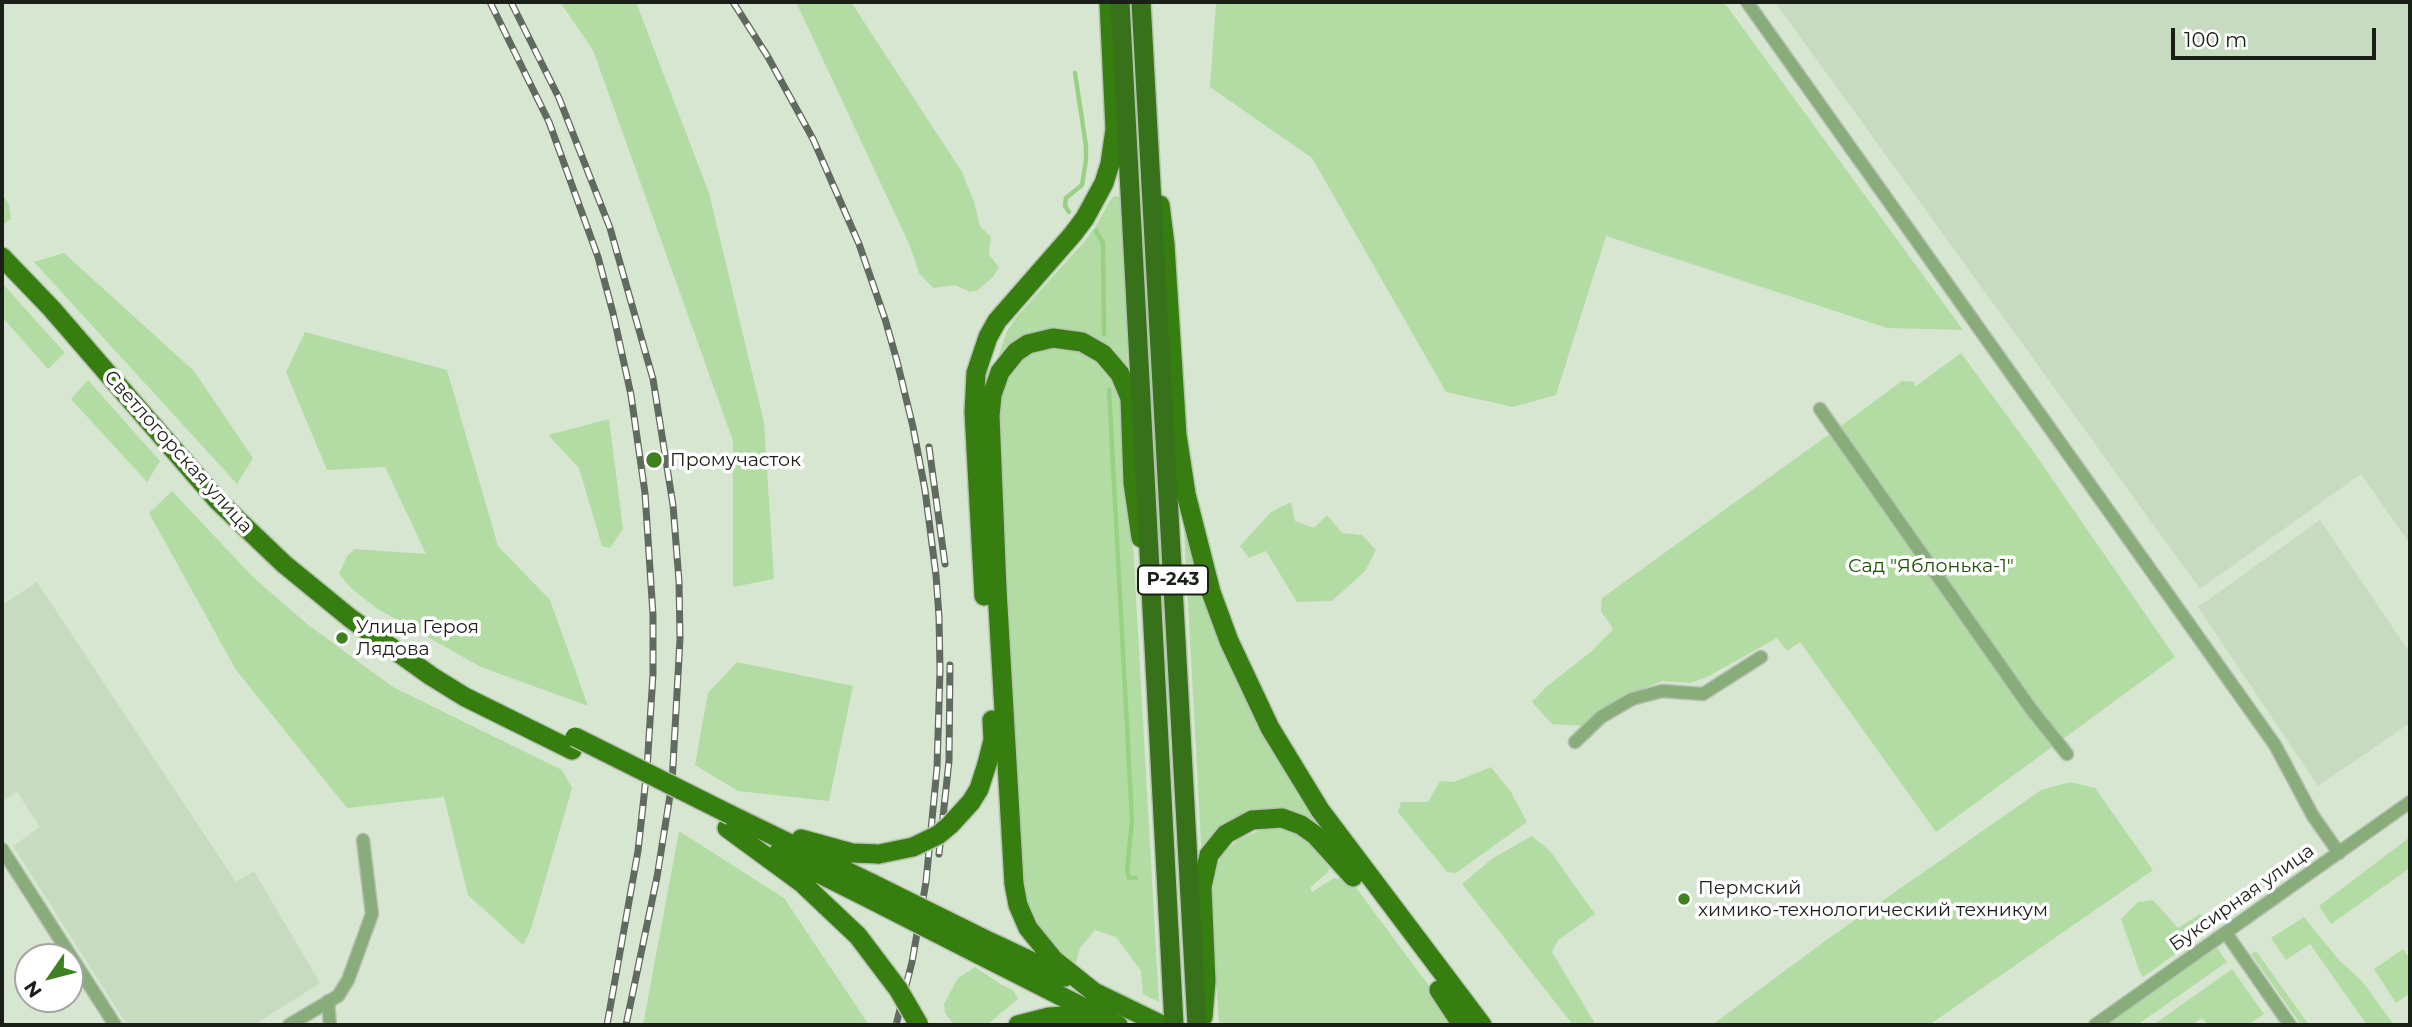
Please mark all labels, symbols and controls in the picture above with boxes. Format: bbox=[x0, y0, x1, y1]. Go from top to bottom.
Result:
scale bar bbox=[2174, 14, 2379, 58]
text: 100 m bbox=[2184, 27, 2247, 52]
street label: Светлогорская улица bbox=[99, 366, 257, 538]
place label: Промучасток bbox=[670, 449, 801, 471]
marker: Промучасток bbox=[644, 450, 664, 470]
park label: Сад "Яблонька-1" bbox=[1848, 555, 2014, 577]
road number: Р-243 bbox=[1138, 566, 1208, 594]
place label: Улица Героя Лядова bbox=[356, 616, 479, 660]
marker: Улица Героя Лядова bbox=[334, 630, 350, 646]
street label: Буксирная улица bbox=[2165, 840, 2319, 956]
place label: Пермский химико-технологический техникум bbox=[1698, 877, 2048, 921]
marker: Пермский химико-технологический техникум bbox=[1676, 891, 1692, 907]
north arrow bbox=[14, 943, 84, 1013]
text: N bbox=[19, 976, 47, 1002]

